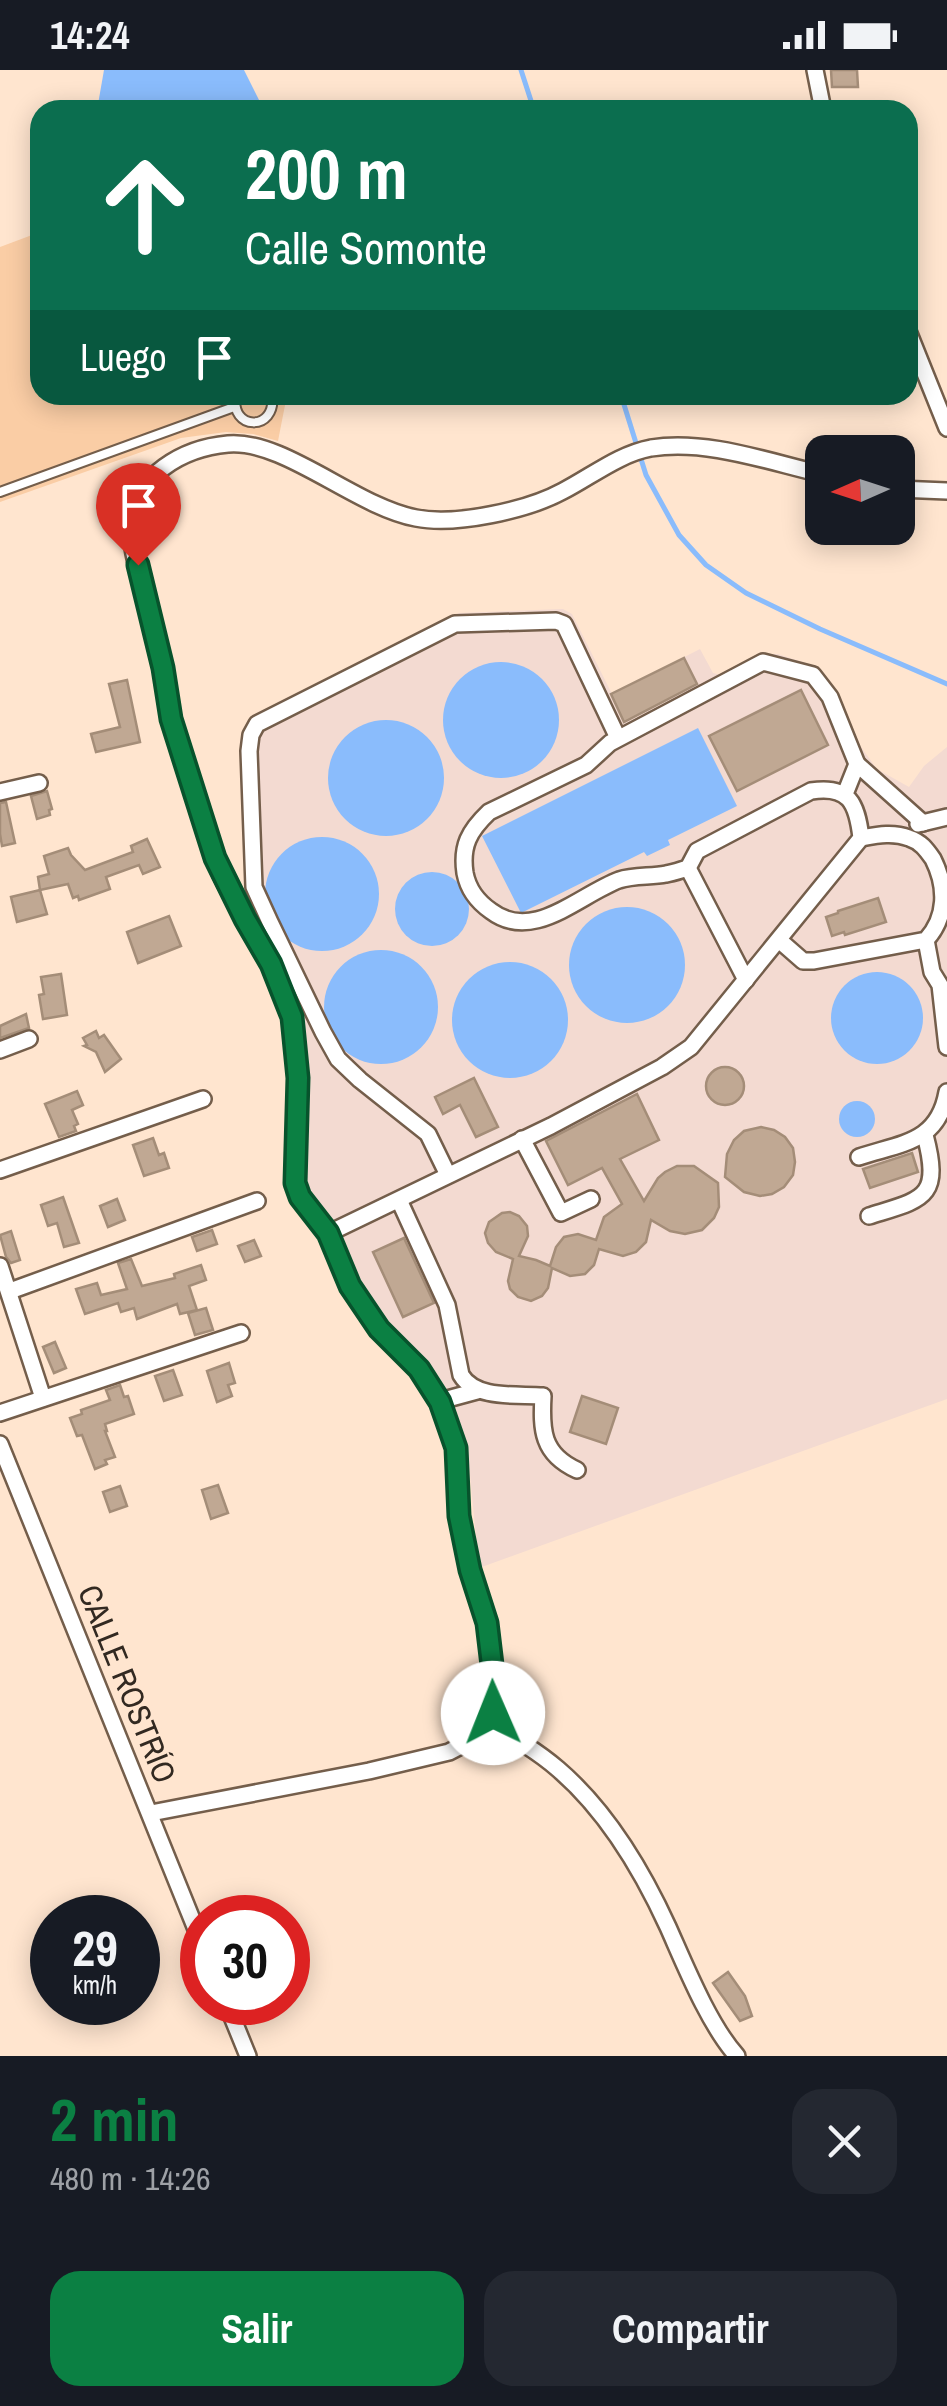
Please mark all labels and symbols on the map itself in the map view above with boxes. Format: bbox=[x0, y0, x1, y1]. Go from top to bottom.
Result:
north arrow bbox=[805, 435, 915, 545]
pin bbox=[96, 463, 181, 566]
street label: CALLE ROSTRÍO bbox=[68, 1578, 187, 1789]
position arrow bbox=[441, 1661, 545, 1765]
speed limit sign: 30 bbox=[180, 1895, 310, 2025]

